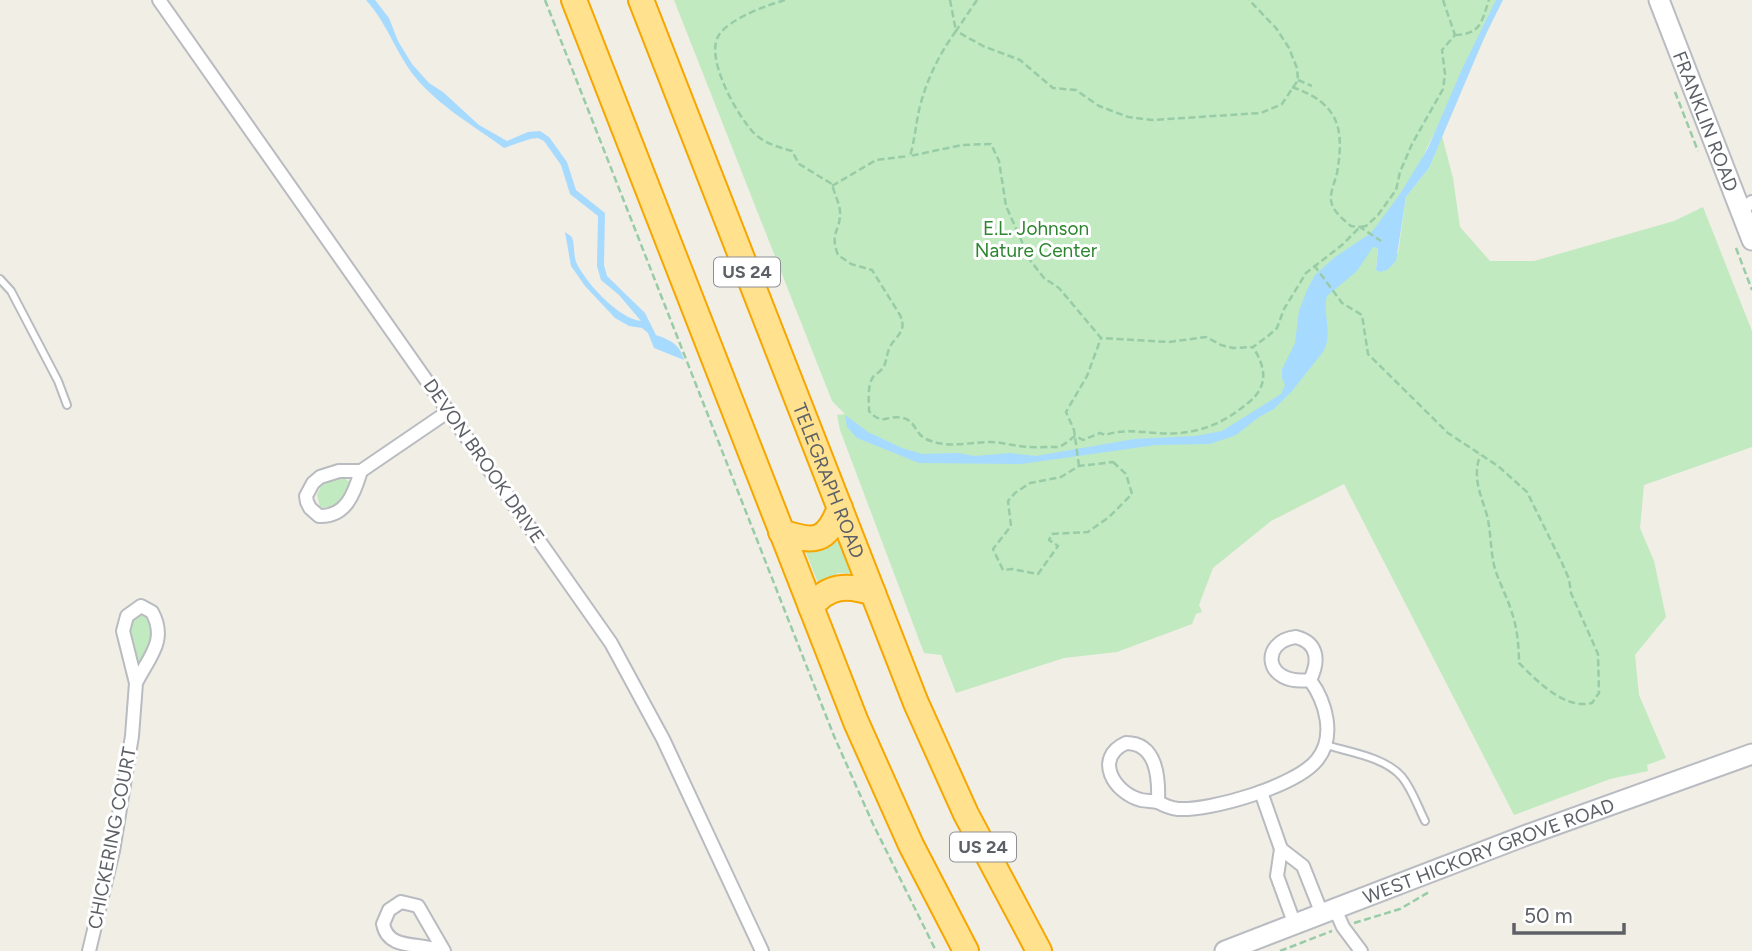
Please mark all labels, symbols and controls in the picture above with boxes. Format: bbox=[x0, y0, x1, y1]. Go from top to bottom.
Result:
street label: FRANKLIN ROAD bbox=[1668, 48, 1744, 195]
park label: E.L. Johnson Nature Center bbox=[975, 217, 1098, 262]
road number: US 24 bbox=[714, 258, 780, 286]
street label: DEVON BROOK DRIVE bbox=[419, 374, 549, 548]
street label: TELEGRAPH ROAD bbox=[788, 400, 870, 561]
street label: CHICKERING COURT bbox=[83, 745, 141, 931]
street label: WEST HICKORY GROVE ROAD bbox=[1360, 793, 1617, 908]
road number: US 24 bbox=[950, 832, 1016, 862]
scale bar bbox=[1514, 892, 1624, 936]
text: 50 m bbox=[1524, 903, 1573, 928]

